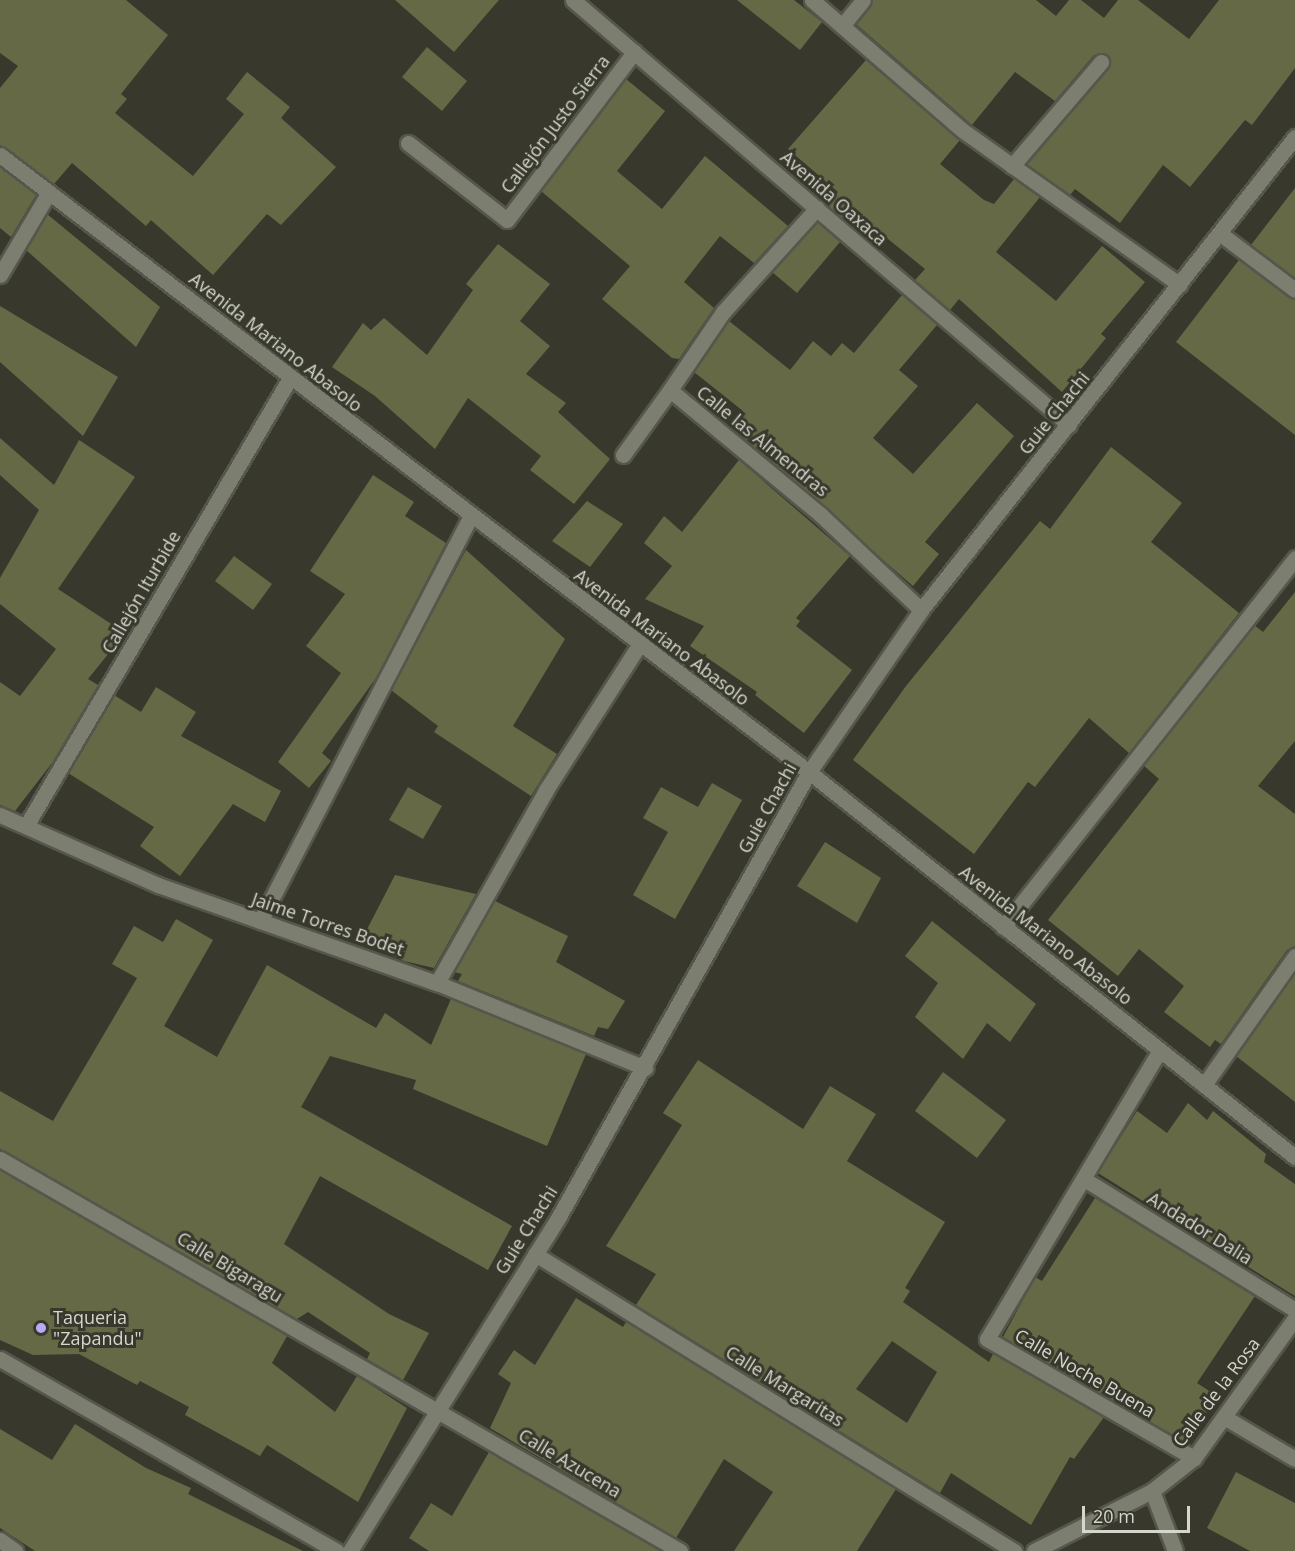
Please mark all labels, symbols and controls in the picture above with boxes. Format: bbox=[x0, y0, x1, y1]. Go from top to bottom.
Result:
street label: Callejón Justo Sierra bbox=[496, 51, 614, 197]
street label: Avenida Oaxaca bbox=[776, 146, 892, 250]
street label: Avenida Mariano Abasolo bbox=[185, 268, 367, 416]
street label: Guie Chachi bbox=[1014, 367, 1094, 459]
street label: Calle las Almendras bbox=[693, 381, 833, 501]
street label: Callejón Iturbide bbox=[97, 527, 185, 657]
street label: Avenida Mariano Abasolo bbox=[570, 564, 754, 710]
street label: Guie Chachi bbox=[733, 759, 801, 857]
street label: Avenida Mariano Abasolo bbox=[955, 861, 1137, 1009]
street label: Jaime Torres Bodet bbox=[249, 888, 407, 960]
street label: Guie Chachi bbox=[490, 1182, 562, 1278]
street label: Andador Dalia bbox=[1144, 1187, 1256, 1269]
street label: Calle Bigaragu bbox=[173, 1227, 287, 1307]
place label: Taqueria "Zapandu" bbox=[53, 1307, 142, 1350]
marker: Taqueria "Zapandu" bbox=[34, 1321, 48, 1335]
street label: Calle Noche Buena bbox=[1011, 1324, 1159, 1422]
street label: Calle de la Rosa bbox=[1168, 1333, 1264, 1451]
street label: Calle Margaritas bbox=[722, 1341, 848, 1431]
street label: Calle Azucena bbox=[515, 1424, 625, 1502]
scale bar bbox=[1085, 1494, 1193, 1532]
text: 20 m bbox=[1093, 1504, 1135, 1528]

